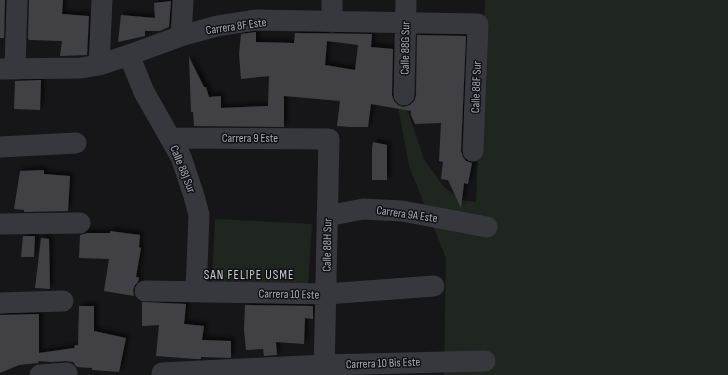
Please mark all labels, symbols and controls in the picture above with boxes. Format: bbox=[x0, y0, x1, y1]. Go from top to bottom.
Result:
street label: Carrera 8F Este bbox=[205, 15, 268, 38]
street label: Calle 88G Sur bbox=[398, 21, 413, 75]
street label: Calle 88F Sur bbox=[468, 60, 485, 113]
street label: Carrera 9 Este bbox=[222, 131, 278, 146]
street label: Calle 88J Sur bbox=[166, 143, 199, 196]
street label: Carrera 9A Este bbox=[375, 203, 439, 226]
street label: Calle 88H Sur bbox=[320, 218, 335, 272]
district label: SAN FELIPE USME bbox=[204, 267, 294, 283]
street label: Carrera 10 Este bbox=[259, 286, 320, 303]
street label: Carrera 10 Bis Este bbox=[346, 355, 421, 372]

